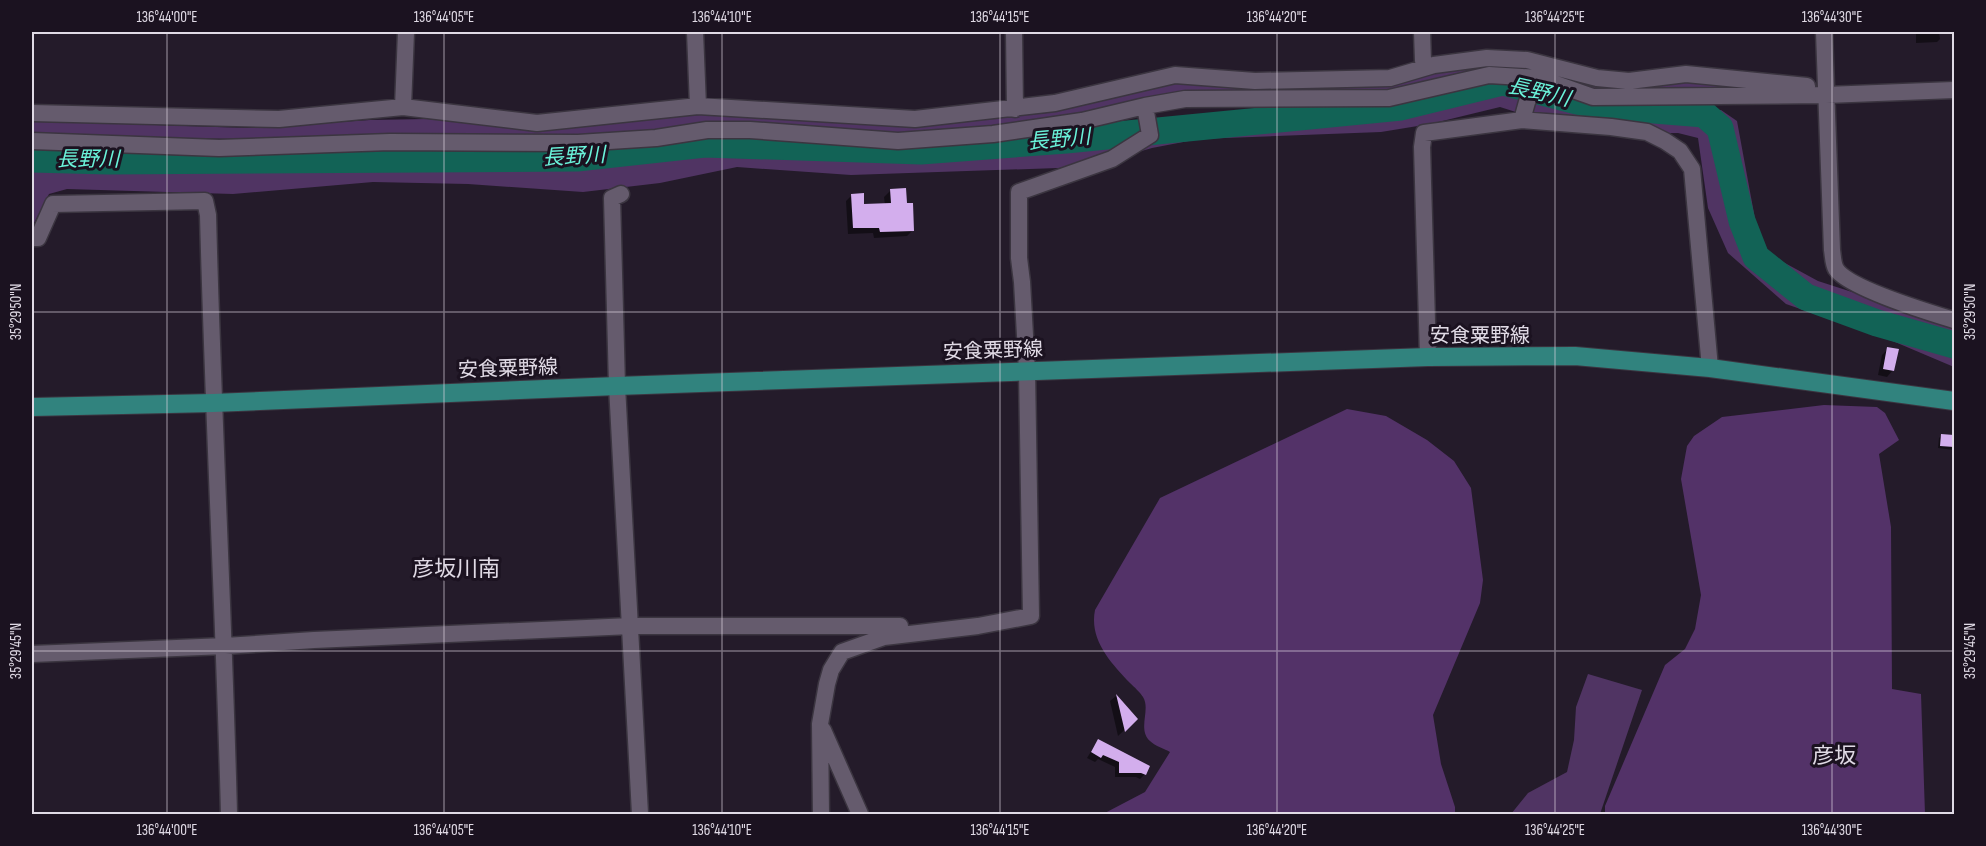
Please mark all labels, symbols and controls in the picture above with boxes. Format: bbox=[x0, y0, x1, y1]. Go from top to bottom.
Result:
text: 136°44'00"E bbox=[136, 8, 198, 27]
text: 136°44'05"E bbox=[414, 8, 474, 27]
text: 136°44'10"E bbox=[692, 8, 752, 27]
text: 136°44'15"E bbox=[971, 8, 1030, 27]
text: 136°44'20"E bbox=[1247, 8, 1307, 27]
text: 136°44'25"E bbox=[1525, 8, 1585, 27]
text: 136°44'30"E bbox=[1802, 8, 1862, 27]
water label: 長野川 bbox=[1505, 73, 1574, 112]
water label: 長野川 bbox=[1027, 124, 1094, 155]
water label: 長野川 bbox=[542, 142, 608, 171]
water label: 長野川 bbox=[57, 147, 121, 172]
text: 35°29'50"N bbox=[7, 284, 26, 340]
text: 35°29'50"N bbox=[1961, 284, 1980, 340]
street label: 安食粟野線 bbox=[1430, 324, 1530, 348]
street label: 安食粟野線 bbox=[943, 337, 1043, 365]
street label: 安食粟野線 bbox=[458, 355, 558, 383]
district label: 彦坂川南 bbox=[412, 556, 500, 583]
text: 35°29'45"N bbox=[7, 623, 26, 679]
text: 35°29'45"N bbox=[1961, 623, 1980, 679]
district label: 彦坂 bbox=[1812, 743, 1856, 770]
text: 136°44'00"E bbox=[136, 821, 198, 840]
text: 136°44'05"E bbox=[414, 821, 474, 840]
text: 136°44'10"E bbox=[692, 821, 752, 840]
text: 136°44'15"E bbox=[971, 821, 1030, 840]
text: 136°44'20"E bbox=[1247, 821, 1307, 840]
text: 136°44'25"E bbox=[1525, 821, 1585, 840]
text: 136°44'30"E bbox=[1802, 821, 1862, 840]

